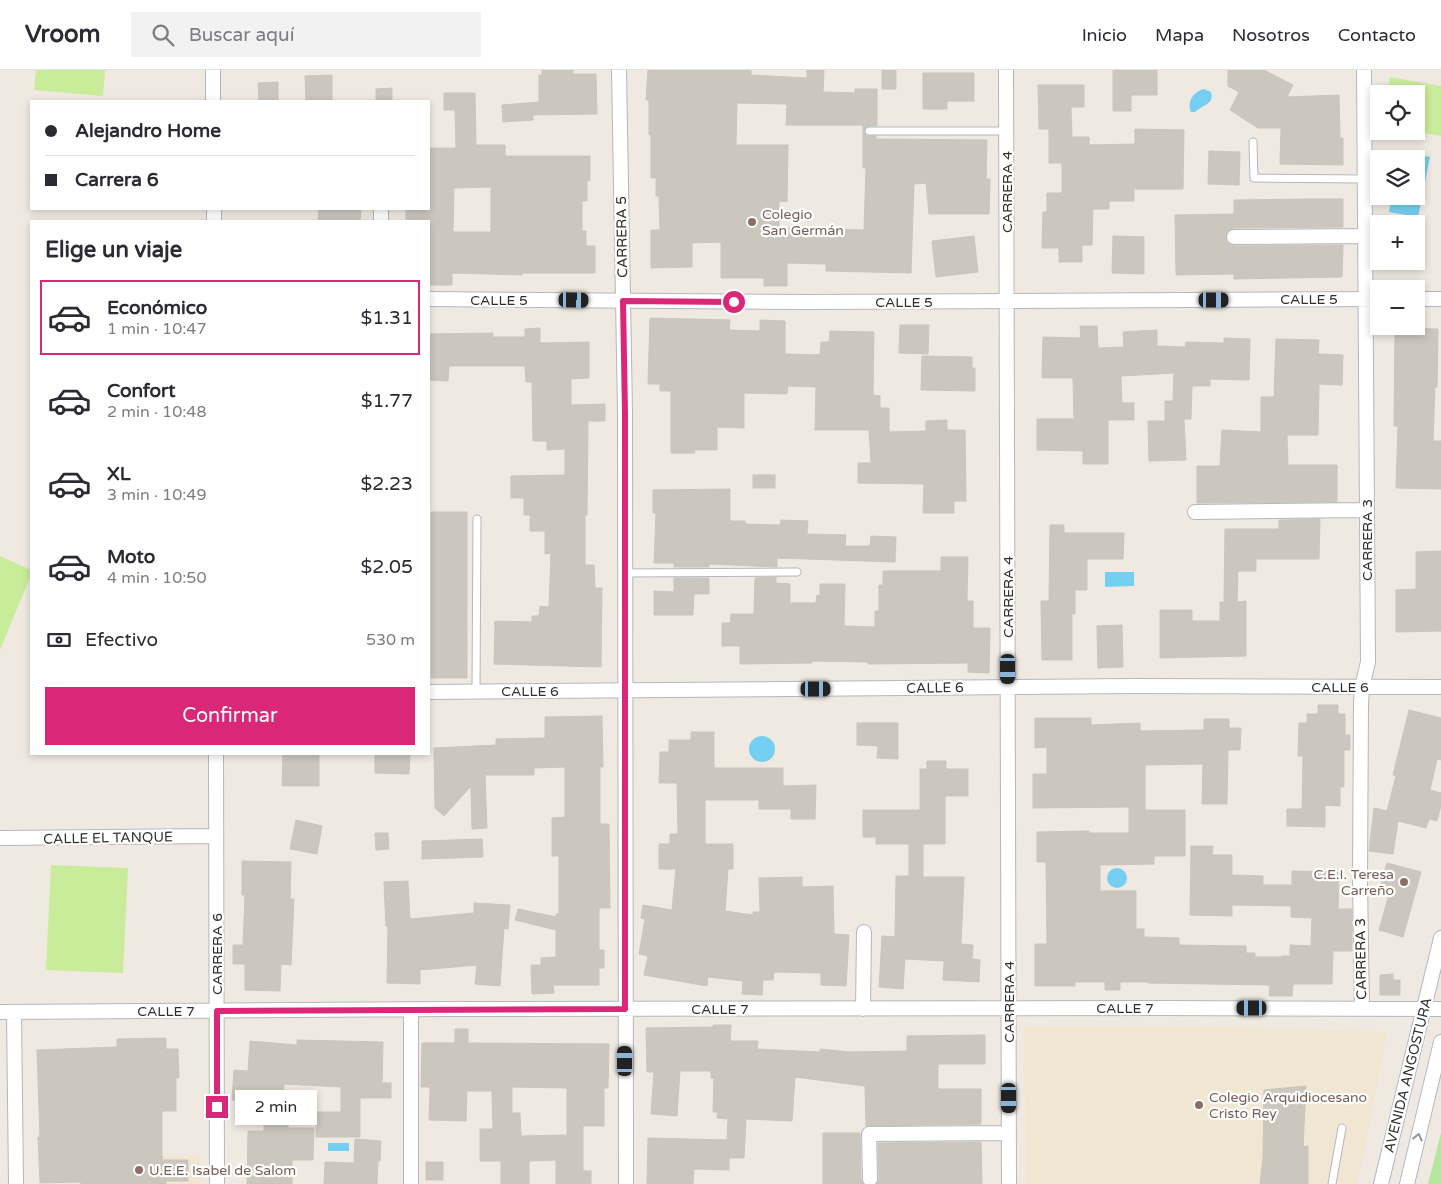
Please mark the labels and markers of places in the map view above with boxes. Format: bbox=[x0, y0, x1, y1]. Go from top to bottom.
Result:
place label: Colegio San Germán bbox=[762, 206, 844, 239]
marker: Colegio San Germán bbox=[746, 216, 758, 228]
place label: C.E.I. Teresa Carreño bbox=[1314, 866, 1394, 899]
marker: C.E.I. Teresa Carreño bbox=[1398, 876, 1410, 888]
place label: Colegio Arquidiocesano Cristo Rey bbox=[1209, 1089, 1367, 1122]
marker: Colegio Arquidiocesano Cristo Rey bbox=[1193, 1099, 1205, 1111]
place label: U.E.E. Isabel de Salom bbox=[149, 1162, 296, 1179]
marker: U.E.E. Isabel de Salom bbox=[133, 1164, 145, 1176]

